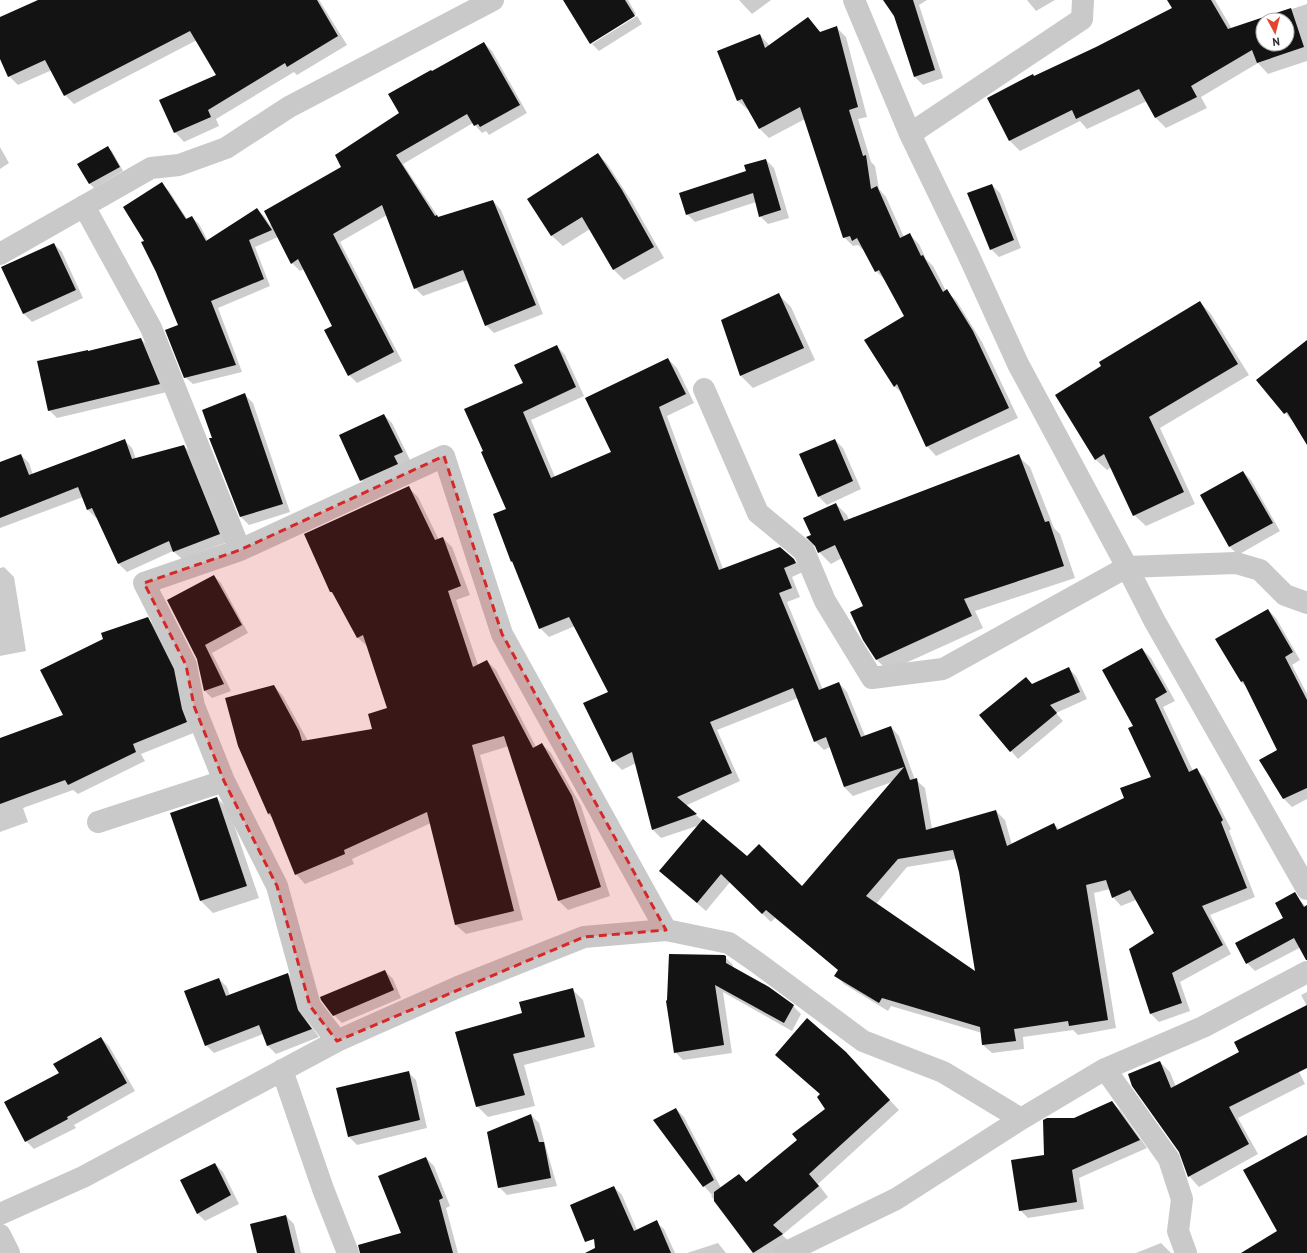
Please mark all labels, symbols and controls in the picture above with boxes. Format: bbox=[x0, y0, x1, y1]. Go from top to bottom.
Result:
north arrow bbox=[1255, 12, 1295, 52]
text: N bbox=[1272, 35, 1281, 49]

